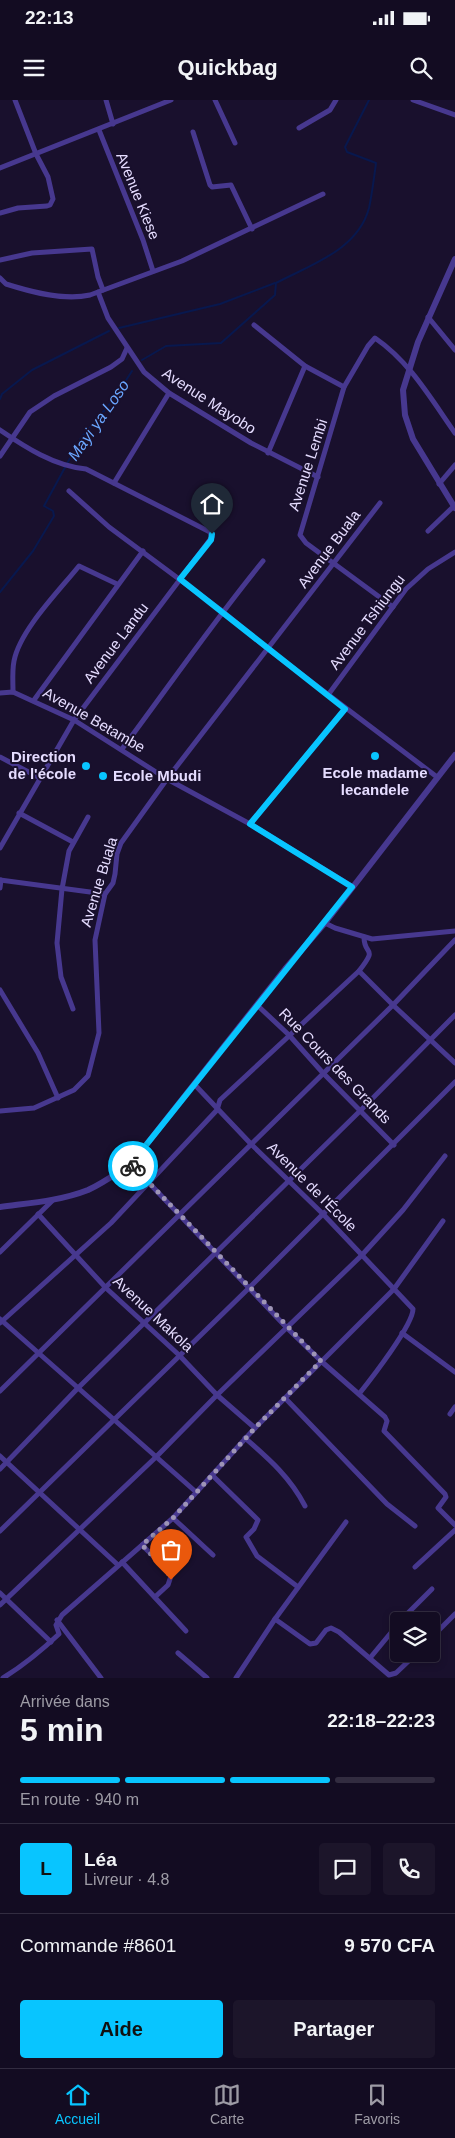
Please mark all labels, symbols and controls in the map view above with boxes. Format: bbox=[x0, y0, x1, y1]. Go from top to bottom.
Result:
text: 22:13 bbox=[25, 7, 74, 28]
icon: menu bbox=[20, 54, 48, 82]
icon: search bbox=[407, 54, 435, 82]
text: Quickbag bbox=[177, 55, 278, 80]
street label: Avenue Kiese bbox=[113, 150, 164, 242]
street label: Avenue Mayobo bbox=[159, 364, 259, 437]
water label: Mayi ya Loso bbox=[64, 377, 132, 464]
street label: Avenue Lembi bbox=[285, 417, 330, 513]
pin bbox=[191, 483, 233, 534]
icon: home bbox=[198, 490, 226, 518]
street label: Avenue Buala bbox=[294, 506, 364, 591]
street label: Avenue Tshiungu bbox=[325, 571, 408, 673]
street label: Avenue Landu bbox=[80, 599, 151, 686]
street label: Avenue Betambe bbox=[40, 684, 148, 756]
place label: Direction de l'école bbox=[8, 748, 76, 782]
marker: Ecole madame lecandele bbox=[369, 750, 381, 762]
marker: Direction de l'école bbox=[80, 760, 92, 772]
place label: Ecole madame lecandele bbox=[322, 764, 428, 798]
place label: Ecole Mbudi bbox=[113, 767, 201, 784]
marker: Ecole Mbudi bbox=[97, 770, 109, 782]
street label: Avenue Buala bbox=[77, 834, 120, 929]
street label: Rue Cours des Grands bbox=[276, 1005, 395, 1127]
street label: Avenue de l'École bbox=[264, 1138, 361, 1235]
courier bbox=[108, 1141, 158, 1191]
icon: bike bbox=[119, 1152, 147, 1180]
street label: Avenue Makola bbox=[110, 1272, 197, 1355]
pin bbox=[150, 1529, 192, 1580]
icon: bag bbox=[157, 1536, 185, 1564]
map controls bbox=[390, 1612, 440, 1662]
button: layers bbox=[390, 1612, 440, 1662]
text: Arrivée dans bbox=[20, 1693, 110, 1710]
text: 22:18–22:23 bbox=[327, 1710, 435, 1731]
text: 5 min bbox=[20, 1712, 104, 1748]
text: En route · 940 m bbox=[20, 1791, 139, 1808]
button: chat bbox=[319, 1843, 371, 1895]
button: phone bbox=[383, 1843, 435, 1895]
text: Léa bbox=[84, 1849, 117, 1870]
text: L bbox=[40, 1858, 52, 1879]
text: Livreur · 4.8 bbox=[84, 1871, 169, 1888]
text: Commande #8601 bbox=[20, 1935, 176, 1956]
text: 9 570 CFA bbox=[344, 1935, 435, 1956]
button: Aide bbox=[20, 2000, 223, 2058]
button: Partager bbox=[233, 2000, 435, 2058]
tab: Accueil bbox=[55, 2081, 100, 2127]
tab: Carte bbox=[210, 2081, 244, 2127]
tab: Favoris bbox=[354, 2081, 400, 2127]

